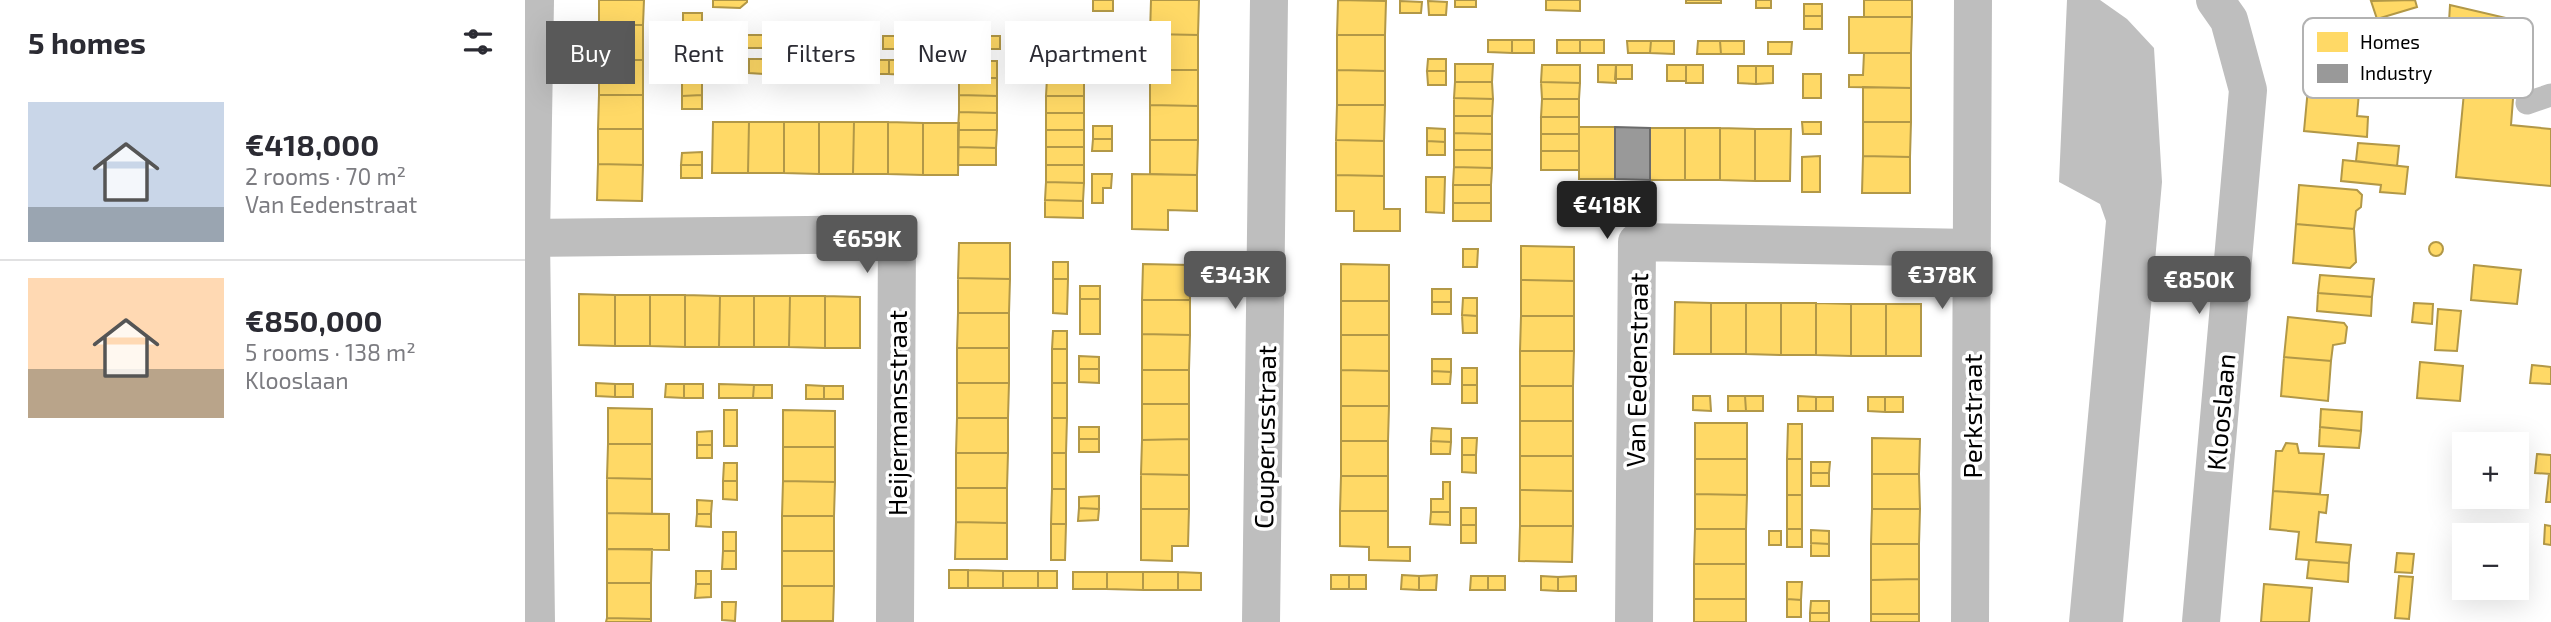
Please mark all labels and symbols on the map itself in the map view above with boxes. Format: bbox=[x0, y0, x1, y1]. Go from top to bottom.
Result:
legend bbox=[2303, 18, 2533, 98]
text: Homes bbox=[2360, 30, 2420, 53]
text: Industry bbox=[2360, 61, 2432, 84]
pin: €418K bbox=[1558, 182, 1656, 241]
pin: €659K bbox=[818, 216, 916, 275]
pin: €343K bbox=[1186, 252, 1284, 311]
pin: €378K bbox=[1893, 252, 1991, 311]
pin: €850K bbox=[2150, 256, 2248, 316]
street label: Van Eedenstraat bbox=[1619, 272, 1653, 468]
street label: Heijermansstraat bbox=[881, 310, 912, 516]
street label: Couperusstraat bbox=[1247, 345, 1281, 529]
street label: Klooslaan bbox=[2199, 352, 2241, 472]
street label: Perkstraat bbox=[1956, 354, 1987, 478]

